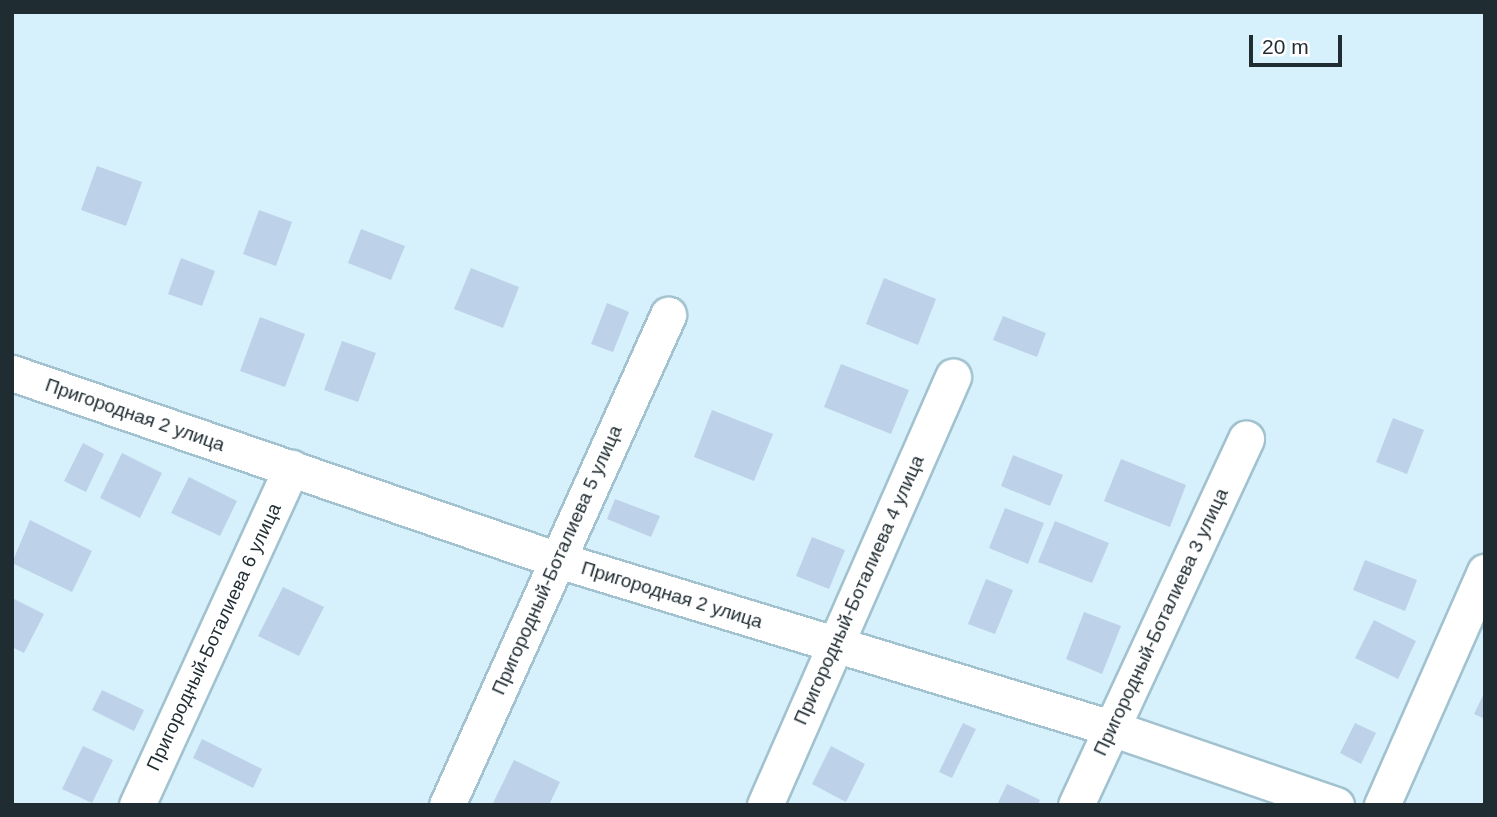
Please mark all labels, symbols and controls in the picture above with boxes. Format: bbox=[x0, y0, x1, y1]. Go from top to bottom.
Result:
scale bar bbox=[1252, 21, 1345, 65]
text: 20 m bbox=[1262, 35, 1309, 58]
street label: Пригородная 2 улица bbox=[42, 374, 228, 456]
street label: Пригородный-Боталиева 5 улица bbox=[487, 422, 627, 698]
street label: Пригородный-Боталиева 4 улица bbox=[789, 452, 929, 728]
street label: Пригородный-Боталиева 3 улица bbox=[1089, 485, 1233, 759]
street label: Пригородный-Боталиева 6 улица bbox=[142, 500, 286, 774]
street label: Пригородная 2 улица bbox=[579, 557, 765, 633]

